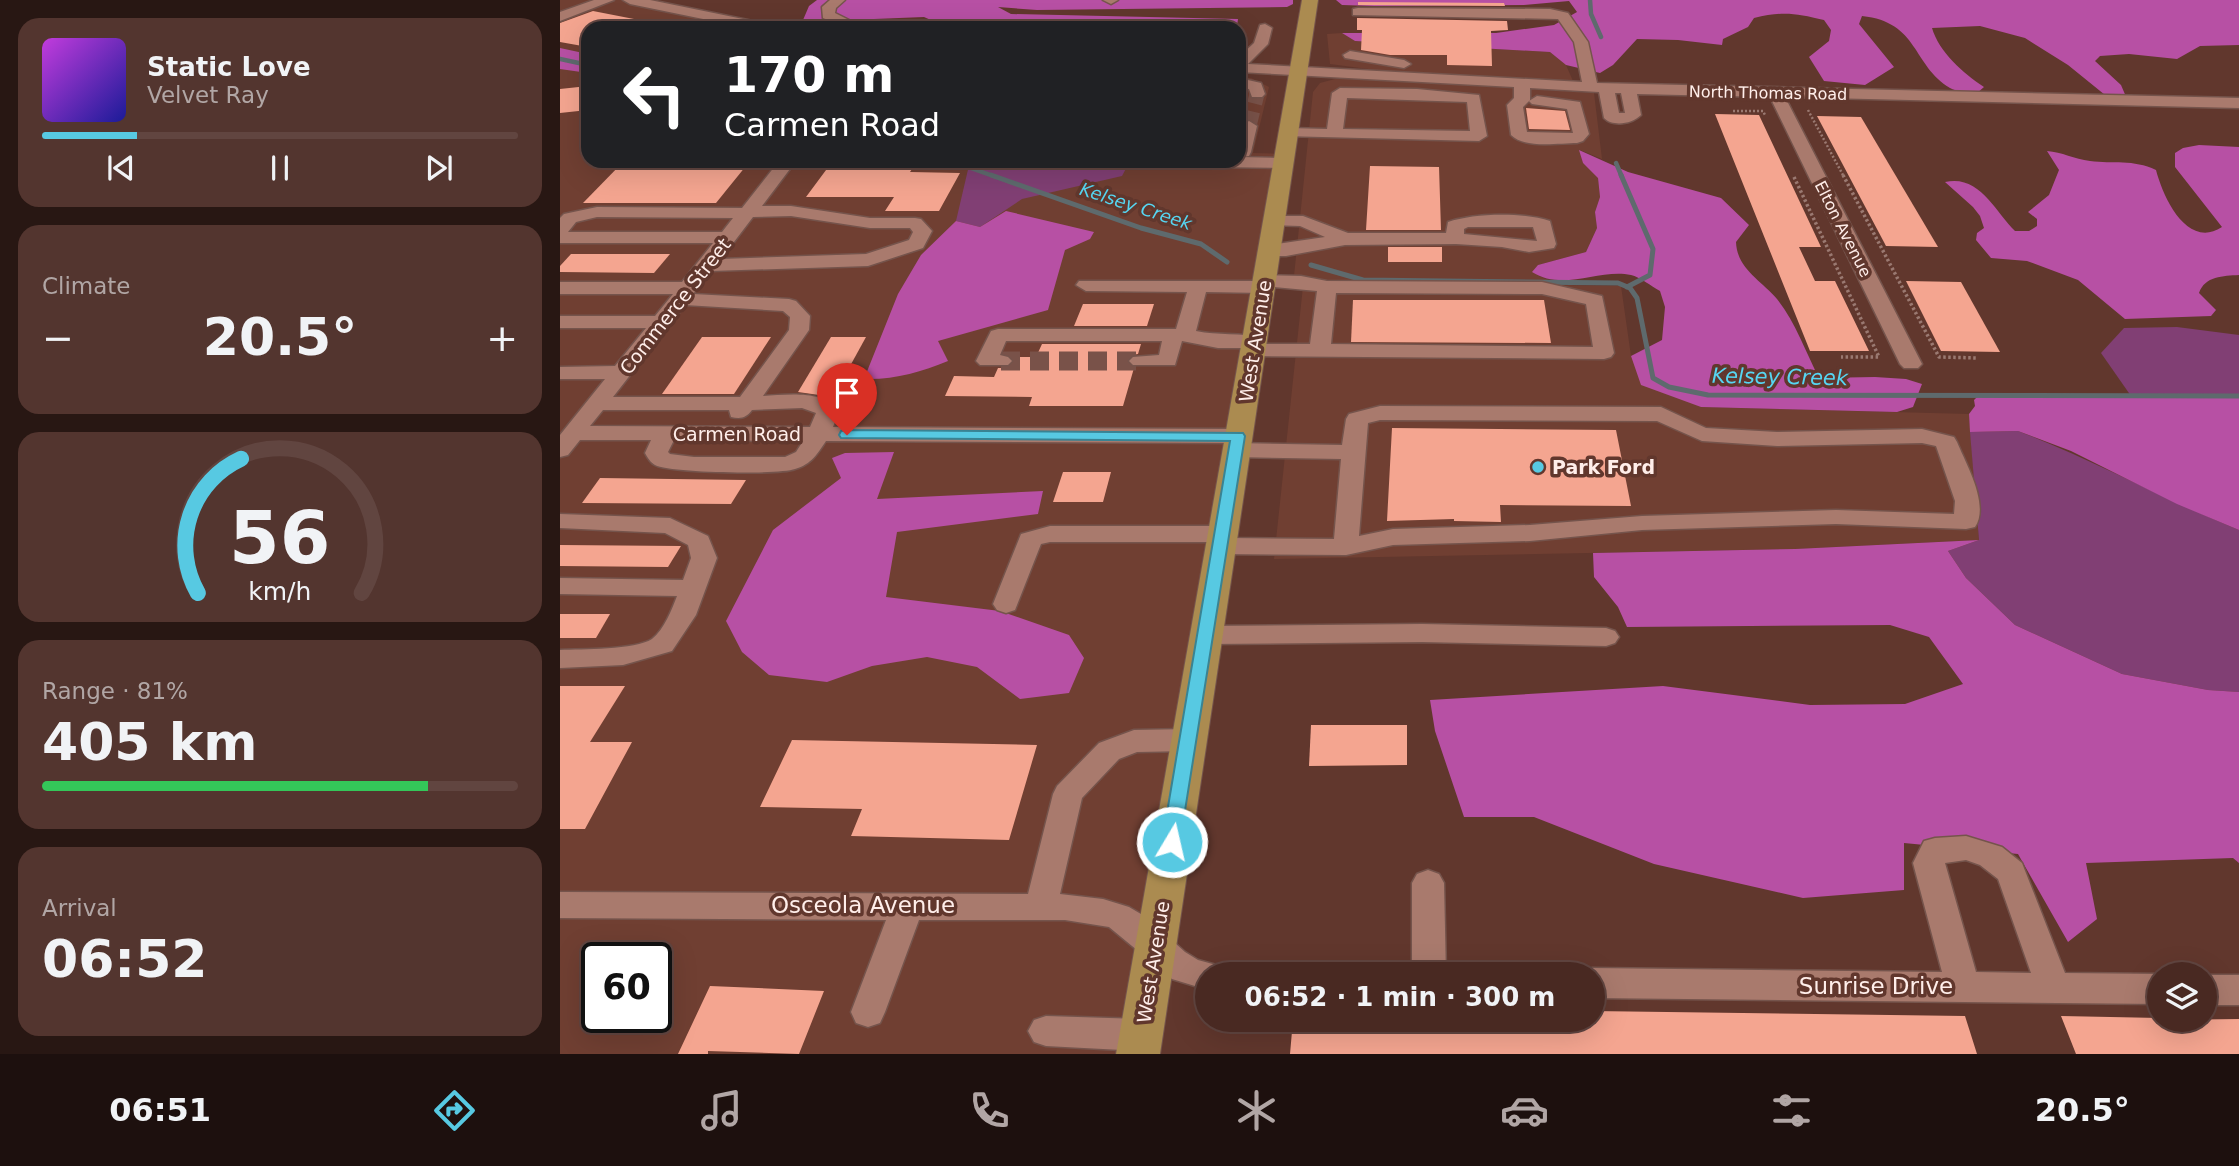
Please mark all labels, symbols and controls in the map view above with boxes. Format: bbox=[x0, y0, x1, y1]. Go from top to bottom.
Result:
text: 170 m bbox=[724, 47, 894, 104]
icon: left bbox=[609, 49, 700, 140]
text: Static Love bbox=[147, 52, 311, 82]
text: Velvet Ray bbox=[147, 82, 269, 108]
street label: North Thomas Road bbox=[1689, 82, 1847, 104]
text: Carmen Road bbox=[724, 106, 940, 144]
icon: previous bbox=[102, 149, 140, 187]
icon: pause bbox=[261, 149, 299, 187]
icon: next bbox=[420, 149, 458, 187]
water label: Kelsey Creek bbox=[1077, 178, 1196, 234]
street label: Elton Avenue bbox=[1811, 178, 1875, 280]
street label: Commerce Street bbox=[615, 233, 735, 379]
text: Climate bbox=[42, 273, 131, 299]
street label: West Avenue bbox=[1234, 278, 1276, 404]
text: 20.5° bbox=[203, 307, 357, 367]
text: − bbox=[42, 316, 74, 360]
text: + bbox=[486, 316, 518, 360]
pin bbox=[817, 363, 877, 435]
water label: Kelsey Creek bbox=[1712, 364, 1849, 390]
icon: arrive bbox=[828, 374, 866, 412]
street label: Carmen Road bbox=[673, 423, 801, 445]
place label: Park Ford bbox=[1552, 456, 1655, 478]
marker: Park Ford bbox=[1530, 459, 1546, 475]
text: 56 bbox=[229, 495, 331, 580]
text: km/h bbox=[248, 577, 312, 606]
text: Range · 81% bbox=[42, 678, 188, 704]
text: 405 km bbox=[42, 712, 257, 772]
position arrow bbox=[1135, 805, 1209, 879]
street label: Osceola Avenue bbox=[771, 892, 955, 918]
text: Arrival bbox=[42, 895, 117, 921]
street label: West Avenue bbox=[1132, 899, 1174, 1025]
text: 06:52 bbox=[42, 929, 208, 989]
speed limit sign: 60 bbox=[581, 942, 672, 1033]
map controls bbox=[2147, 962, 2217, 1032]
button: layers bbox=[2147, 962, 2217, 1032]
street label: Sunrise Drive bbox=[1799, 973, 1953, 999]
text: 06:52 · 1 min · 300 m bbox=[1245, 982, 1555, 1012]
icon: directions bbox=[430, 1086, 479, 1135]
icon: music bbox=[697, 1086, 746, 1135]
icon: phone bbox=[965, 1086, 1014, 1135]
icon: climate bbox=[1232, 1086, 1281, 1135]
icon: car bbox=[1500, 1086, 1549, 1135]
icon: filters bbox=[1767, 1086, 1816, 1135]
text: 06:51 bbox=[109, 1091, 211, 1129]
text: 20.5° bbox=[2035, 1091, 2130, 1129]

